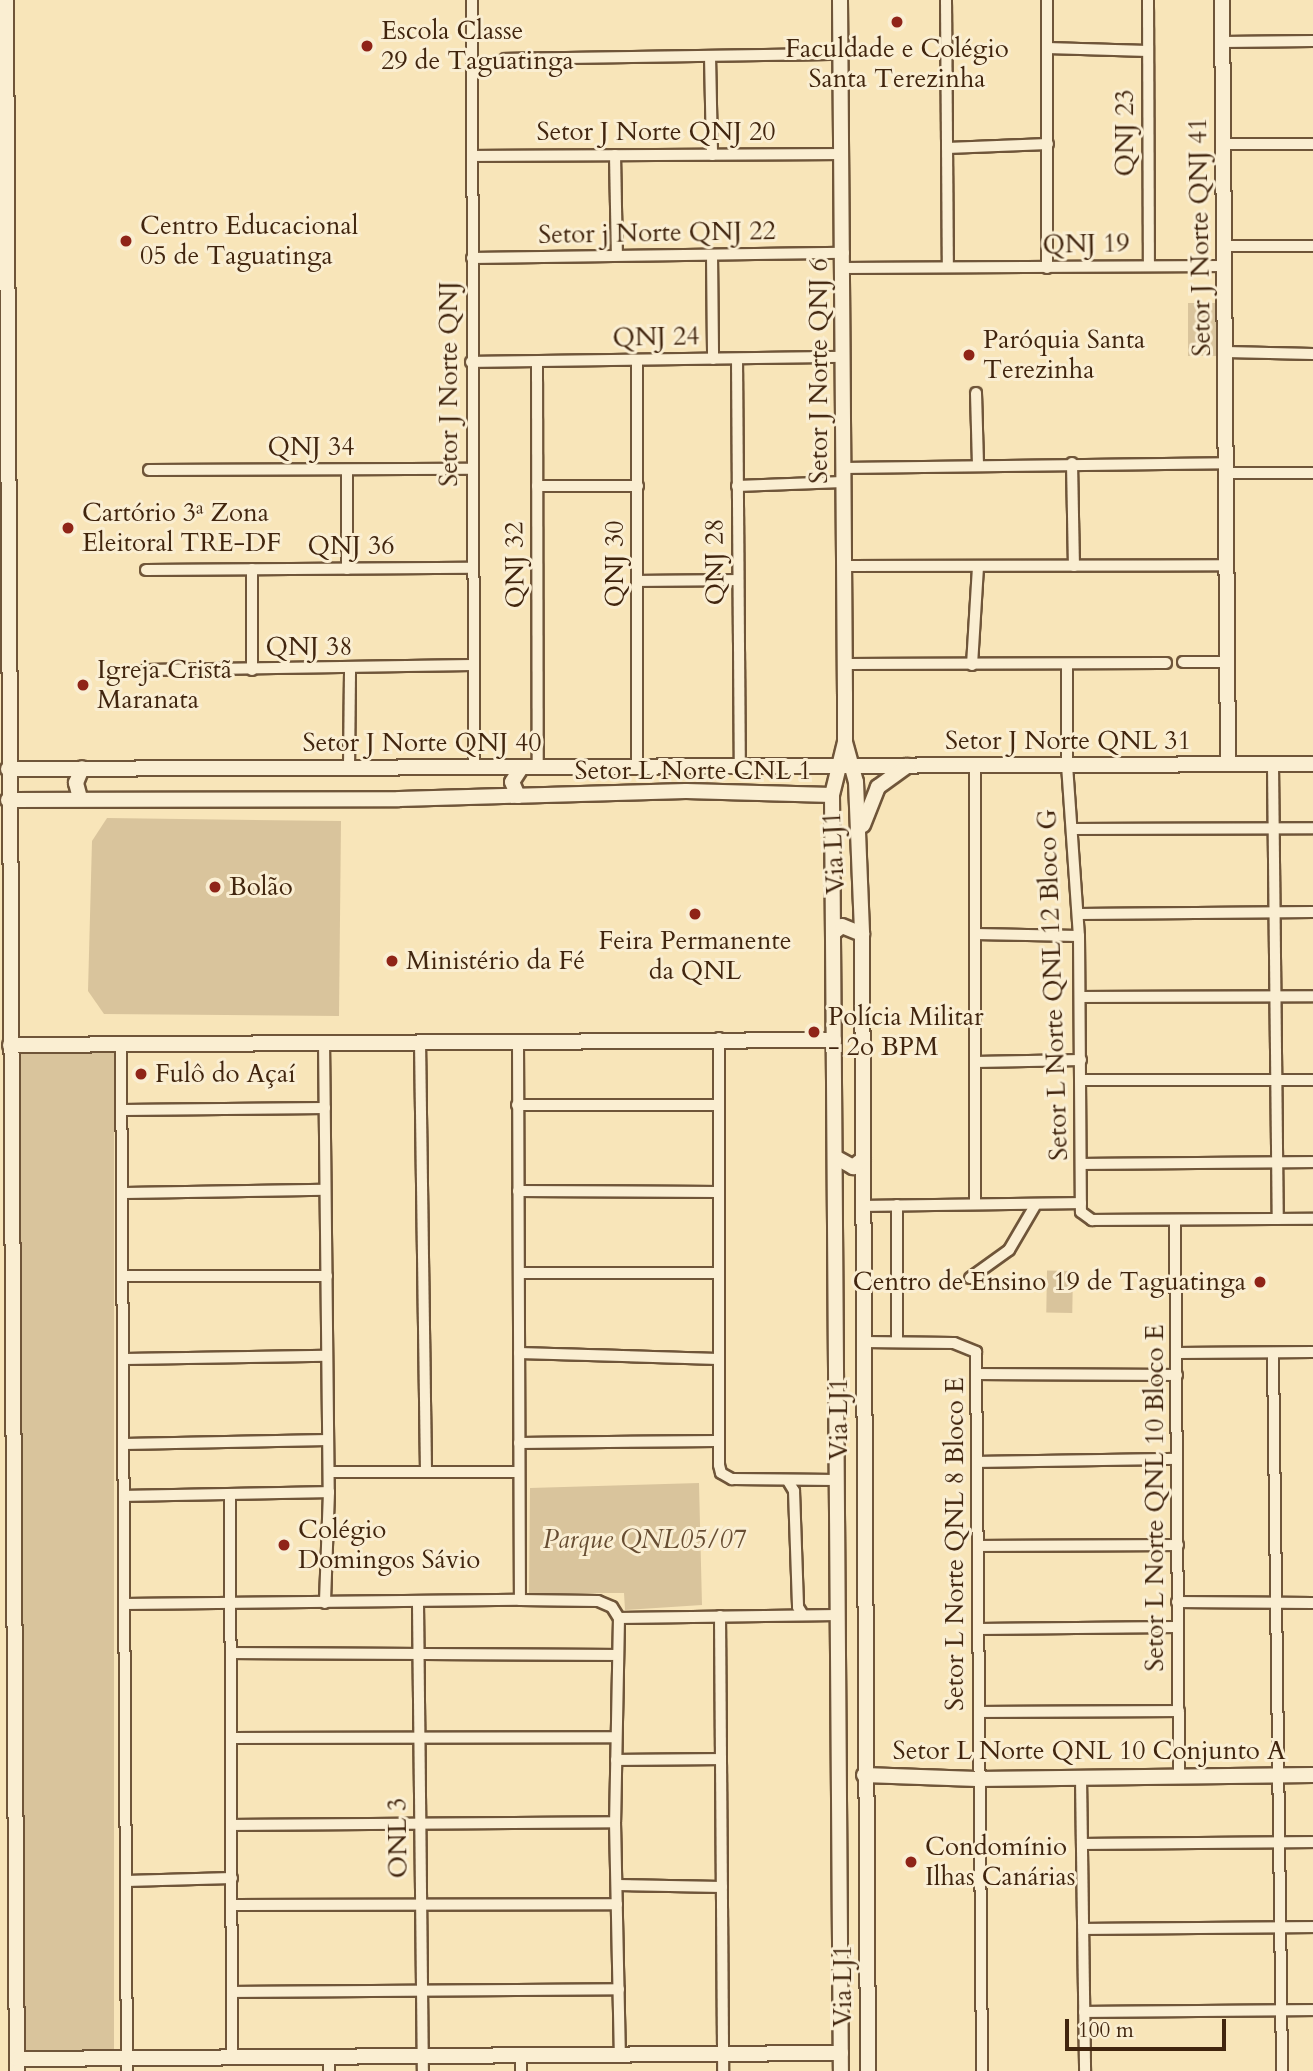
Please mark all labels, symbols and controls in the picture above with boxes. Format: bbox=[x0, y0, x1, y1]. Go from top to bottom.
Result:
marker: Faculdade e Colégio Santa Terezinha bbox=[889, 14, 905, 30]
place label: Escola Classe 29 de Taguatinga bbox=[381, 15, 574, 76]
place label: Faculdade e Colégio Santa Terezinha bbox=[785, 33, 1009, 94]
marker: Escola Classe 29 de Taguatinga bbox=[359, 38, 375, 54]
street label: QNJ 23 bbox=[1109, 89, 1141, 177]
street label: Setor J Norte QNJ 20 bbox=[536, 116, 776, 148]
street label: Setor J Norte QNJ 41 bbox=[1182, 117, 1218, 357]
place label: Centro Educacional 05 de Taguatinga bbox=[140, 210, 358, 272]
street label: Setor j Norte QNJ 22 bbox=[538, 215, 776, 251]
street label: QNJ 19 bbox=[1042, 228, 1130, 260]
marker: Centro Educacional 05 de Taguatinga bbox=[118, 233, 134, 249]
street label: Setor J Norte QNJ 6 bbox=[803, 258, 835, 484]
street label: Setor J Norte QNJ bbox=[433, 281, 465, 487]
street label: QNJ 24 bbox=[612, 321, 700, 353]
place label: Paróquia Santa Terezinha bbox=[983, 324, 1145, 386]
marker: Paróquia Santa Terezinha bbox=[961, 347, 977, 363]
street label: QNJ 34 bbox=[267, 431, 355, 463]
place label: Cartório 3ª Zona Eleitoral TRE-DF bbox=[82, 497, 281, 558]
street label: QNJ 28 bbox=[699, 518, 731, 606]
marker: Cartório 3ª Zona Eleitoral TRE-DF bbox=[60, 520, 76, 536]
street label: QNJ 30 bbox=[599, 520, 631, 608]
street label: QNJ 32 bbox=[499, 521, 531, 609]
street label: QNJ 36 bbox=[307, 530, 395, 562]
street label: QNJ 38 bbox=[265, 631, 353, 663]
place label: Igreja Cristã Maranata bbox=[97, 654, 232, 716]
marker: Igreja Cristã Maranata bbox=[75, 677, 91, 693]
street label: Setor J Norte QNL 31 bbox=[945, 725, 1191, 757]
street label: Setor J Norte QNJ 40 bbox=[302, 727, 542, 759]
street label: Setor L Norte CNL 1 bbox=[574, 755, 812, 787]
street label: Setor L Norte QNL 12 Bloco G bbox=[1031, 809, 1075, 1161]
street label: Via LJ1 bbox=[816, 811, 852, 895]
place label: Bolão bbox=[229, 871, 293, 903]
marker: Bolão bbox=[207, 879, 223, 895]
marker: Feira Permanente da QNL bbox=[687, 906, 703, 922]
place label: Feira Permanente da QNL bbox=[599, 925, 791, 986]
place label: Ministério da Fé bbox=[406, 945, 585, 977]
marker: Ministério da Fé bbox=[384, 953, 400, 969]
place label: Polícia Militar - 2o BPM bbox=[828, 1001, 983, 1062]
marker: Polícia Militar - 2o BPM bbox=[806, 1024, 822, 1040]
place label: Fulô do Açaí bbox=[155, 1058, 296, 1090]
marker: Fulô do Açaí bbox=[133, 1066, 149, 1082]
place label: Centro de Ensino 19 de Taguatinga bbox=[853, 1266, 1246, 1298]
marker: Centro de Ensino 19 de Taguatinga bbox=[1252, 1274, 1268, 1290]
street label: Setor L Norte QNL 10 Bloco E bbox=[1139, 1324, 1171, 1672]
street label: Setor L Norte QNL 8 Bloco E bbox=[939, 1377, 971, 1711]
street label: Via LJ1 bbox=[823, 1378, 855, 1460]
place label: Colégio Domingos Sávio bbox=[298, 1514, 480, 1576]
park label: Parque QNL05/07 bbox=[543, 1524, 745, 1556]
marker: Colégio Domingos Sávio bbox=[276, 1537, 292, 1553]
street label: Setor L Norte QNL 10 Conjunto A bbox=[893, 1735, 1285, 1767]
street label: ONL 3 bbox=[382, 1797, 414, 1879]
place label: Condomínio Ilhas Canárias bbox=[925, 1831, 1076, 1892]
marker: Condomínio Ilhas Canárias bbox=[903, 1854, 919, 1870]
street label: Via LJ1 bbox=[827, 1945, 859, 2027]
scale bar bbox=[1068, 2004, 1229, 2048]
text: 100 m bbox=[1078, 2016, 1134, 2045]

